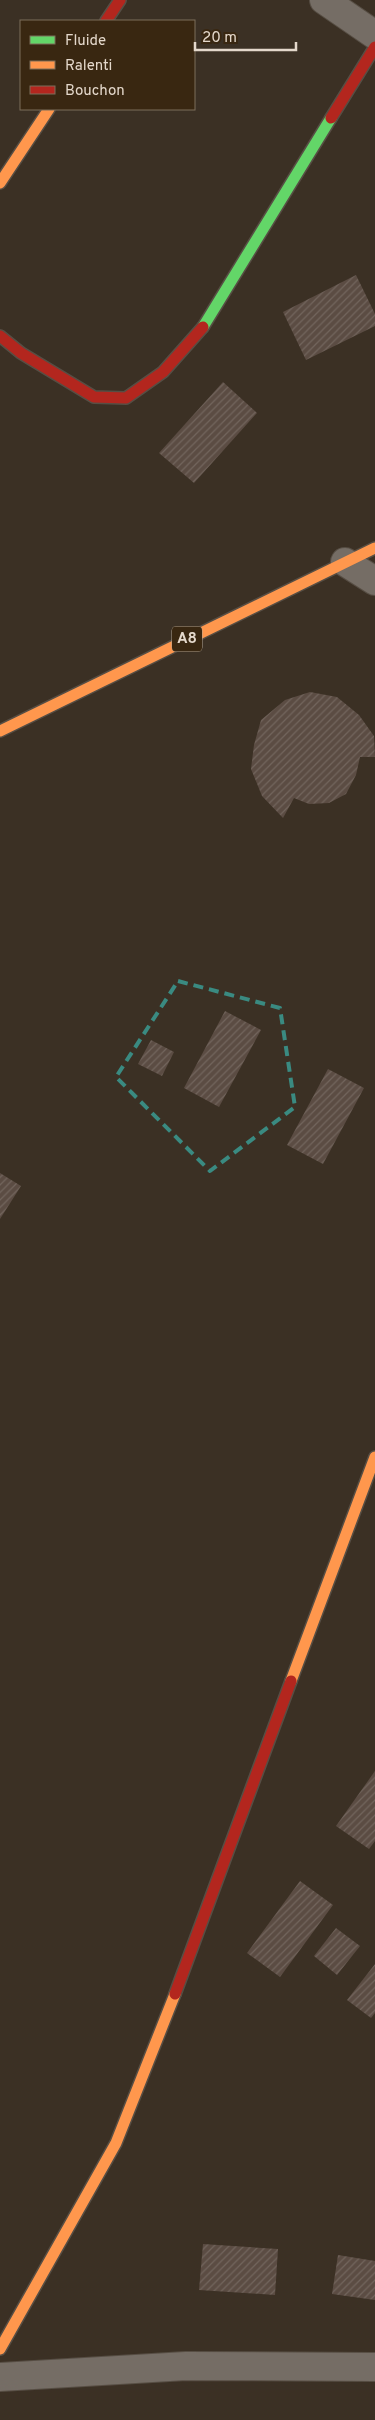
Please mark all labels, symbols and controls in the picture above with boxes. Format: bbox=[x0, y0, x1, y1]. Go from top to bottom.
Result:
legend bbox=[20, 20, 195, 110]
scale bar bbox=[195, 20, 296, 52]
text: 20 m bbox=[202, 29, 237, 48]
text: Fluide bbox=[65, 32, 106, 51]
text: Ralenti bbox=[65, 57, 112, 76]
text: Bouchon bbox=[65, 82, 125, 101]
road number: A8 bbox=[172, 626, 202, 652]

